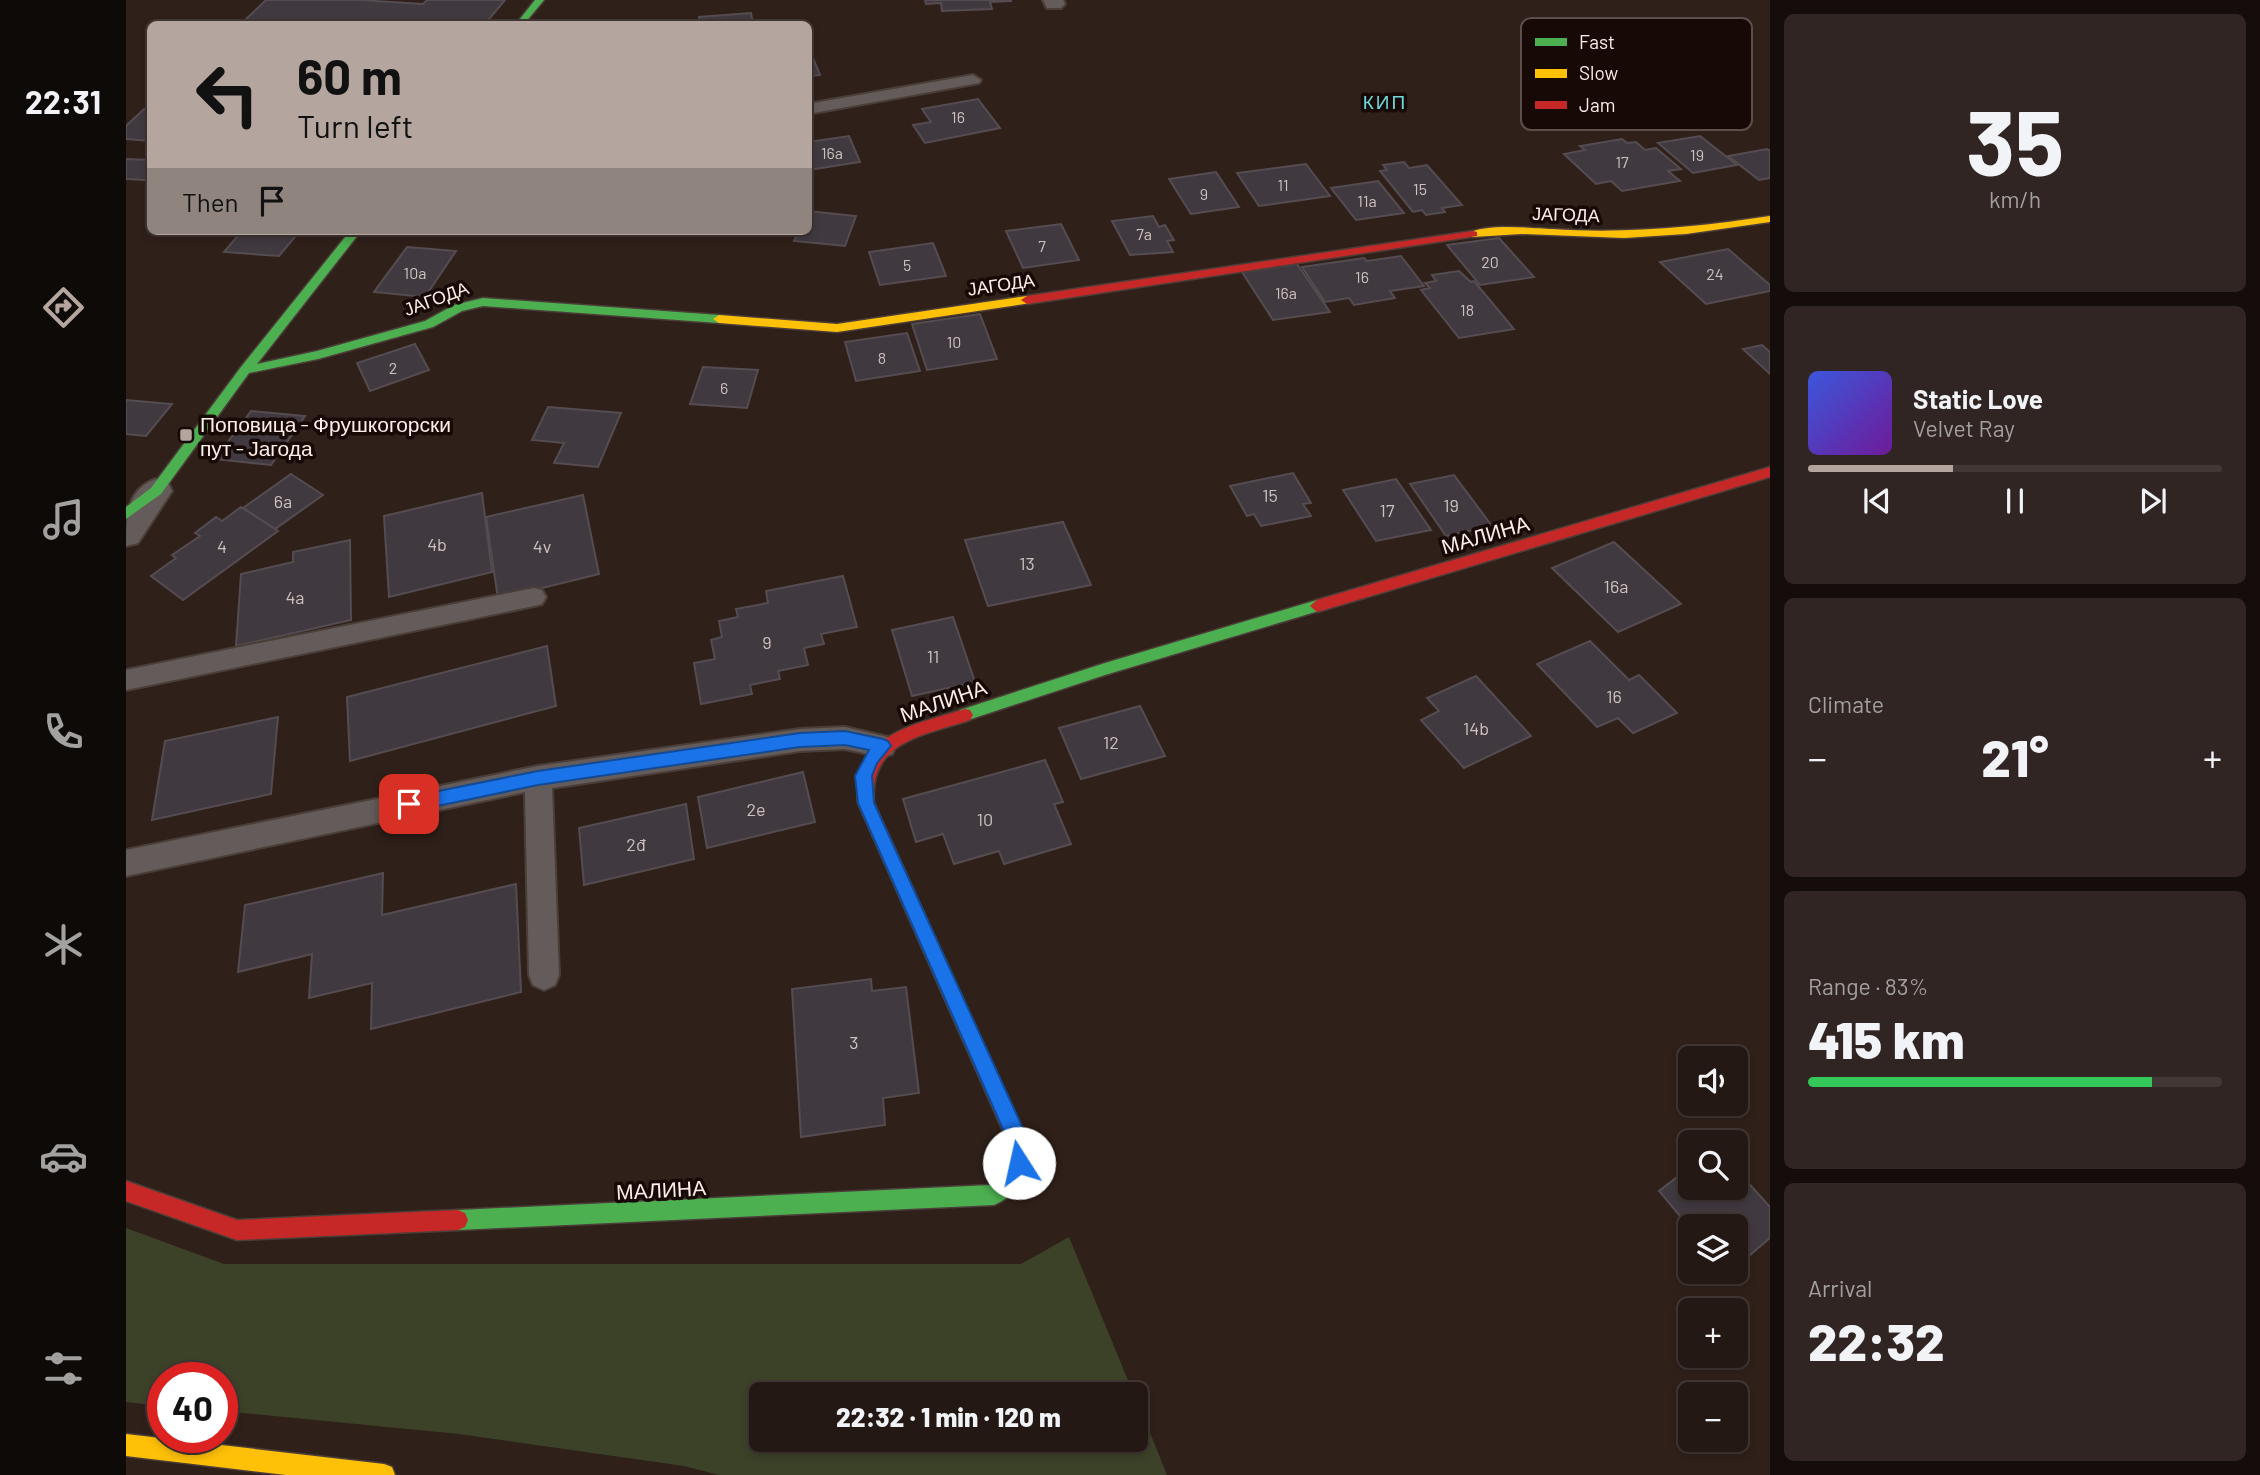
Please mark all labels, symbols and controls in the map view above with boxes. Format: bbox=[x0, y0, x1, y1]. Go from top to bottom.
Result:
legend bbox=[1521, 18, 1752, 130]
text: Fast bbox=[1579, 30, 1615, 53]
text: 60 m bbox=[297, 46, 402, 105]
icon: left bbox=[182, 49, 273, 140]
text: Slow bbox=[1579, 61, 1618, 84]
text: 22:31 bbox=[25, 82, 101, 120]
text: 35 bbox=[1966, 85, 2064, 194]
district label: КИП bbox=[1363, 90, 1407, 113]
text: Jam bbox=[1579, 93, 1615, 116]
text: Turn left bbox=[297, 106, 414, 144]
house number: 16 bbox=[951, 107, 965, 126]
house number: 16a bbox=[821, 143, 843, 162]
house number: 19 bbox=[1690, 145, 1704, 164]
house number: 17 bbox=[1615, 152, 1629, 171]
house number: 11 bbox=[1277, 175, 1289, 194]
house number: 15 bbox=[1413, 179, 1427, 198]
icon: arrive bbox=[253, 182, 291, 220]
house number: 9 bbox=[1200, 184, 1208, 203]
text: km/h bbox=[1989, 185, 2041, 213]
text: Then bbox=[182, 186, 239, 217]
house number: 11a bbox=[1357, 191, 1377, 210]
street label: ЈАГОДА bbox=[1532, 202, 1600, 226]
house number: 7a bbox=[1136, 224, 1152, 243]
house number: 7 bbox=[1038, 236, 1046, 255]
house number: 20 bbox=[1481, 252, 1499, 271]
house number: 5 bbox=[903, 255, 911, 274]
house number: 10a bbox=[404, 263, 426, 282]
house number: 24 bbox=[1706, 264, 1724, 283]
house number: 16 bbox=[1355, 267, 1369, 286]
street label: ЈАГОДА bbox=[966, 268, 1036, 300]
street label: ЈАГОДА bbox=[401, 276, 471, 320]
icon: directions bbox=[39, 283, 88, 332]
house number: 16a bbox=[1275, 283, 1297, 302]
house number: 18 bbox=[1460, 300, 1474, 319]
house number: 10 bbox=[947, 332, 961, 351]
house number: 8 bbox=[878, 348, 886, 367]
house number: 2 bbox=[389, 358, 397, 377]
house number: 6 bbox=[720, 378, 728, 397]
text: Static Love bbox=[1913, 383, 2043, 414]
place label: Поповица - Фрушкогорски пут - Јагода bbox=[200, 411, 451, 460]
text: Velvet Ray bbox=[1913, 414, 2015, 442]
marker: Поповица - Фрушкогорски пут - Јагода bbox=[178, 427, 194, 443]
icon: previous bbox=[1858, 482, 1896, 520]
icon: pause bbox=[1996, 482, 2034, 520]
icon: next bbox=[2134, 482, 2172, 520]
house number: 15 bbox=[1262, 484, 1278, 506]
house number: 6a bbox=[274, 490, 292, 512]
house number: 19 bbox=[1443, 494, 1459, 516]
icon: music bbox=[39, 495, 88, 544]
house number: 17 bbox=[1380, 499, 1395, 521]
street label: МАЛИНА bbox=[1438, 510, 1532, 558]
house number: 4b bbox=[427, 533, 447, 555]
house number: 4 bbox=[217, 535, 227, 557]
house number: 4v bbox=[533, 535, 552, 557]
house number: 13 bbox=[1019, 552, 1035, 574]
house number: 16a bbox=[1604, 575, 1628, 597]
house number: 4a bbox=[285, 586, 305, 608]
house number: 9 bbox=[762, 631, 772, 653]
house number: 11 bbox=[927, 645, 939, 667]
street label: МАЛИНА bbox=[896, 674, 990, 726]
house number: 16 bbox=[1606, 685, 1622, 707]
text: Climate bbox=[1808, 690, 1884, 718]
icon: phone bbox=[39, 707, 88, 756]
house number: 14b bbox=[1463, 717, 1489, 739]
text: 21° bbox=[1981, 725, 2049, 787]
house number: 12 bbox=[1103, 731, 1119, 753]
text: − bbox=[1808, 734, 1827, 780]
text: + bbox=[2203, 734, 2222, 780]
pin bbox=[379, 774, 439, 834]
icon: arrive bbox=[390, 785, 428, 823]
house number: 2e bbox=[746, 798, 766, 820]
house number: 10 bbox=[977, 808, 993, 830]
house number: 2đ bbox=[626, 833, 646, 855]
icon: climate bbox=[39, 920, 88, 969]
text: Range · 83% bbox=[1808, 972, 1928, 1000]
text: 415 km bbox=[1808, 1007, 1965, 1069]
house number: 3 bbox=[849, 1031, 859, 1053]
map controls bbox=[1678, 1046, 1748, 1452]
button: sound bbox=[1678, 1046, 1748, 1116]
position arrow bbox=[982, 1126, 1056, 1200]
button: search bbox=[1678, 1130, 1748, 1200]
icon: car bbox=[39, 1132, 88, 1181]
street label: МАЛИНА bbox=[615, 1174, 707, 1204]
button: layers bbox=[1678, 1214, 1748, 1284]
text: Arrival bbox=[1808, 1274, 1872, 1302]
button: + bbox=[1678, 1298, 1748, 1368]
text: 22:32 bbox=[1808, 1309, 1945, 1371]
icon: filters bbox=[39, 1344, 88, 1393]
speed limit sign: 40 bbox=[147, 1362, 238, 1453]
button: − bbox=[1678, 1382, 1748, 1452]
text: 22:32 · 1 min · 120 m bbox=[836, 1401, 1061, 1432]

